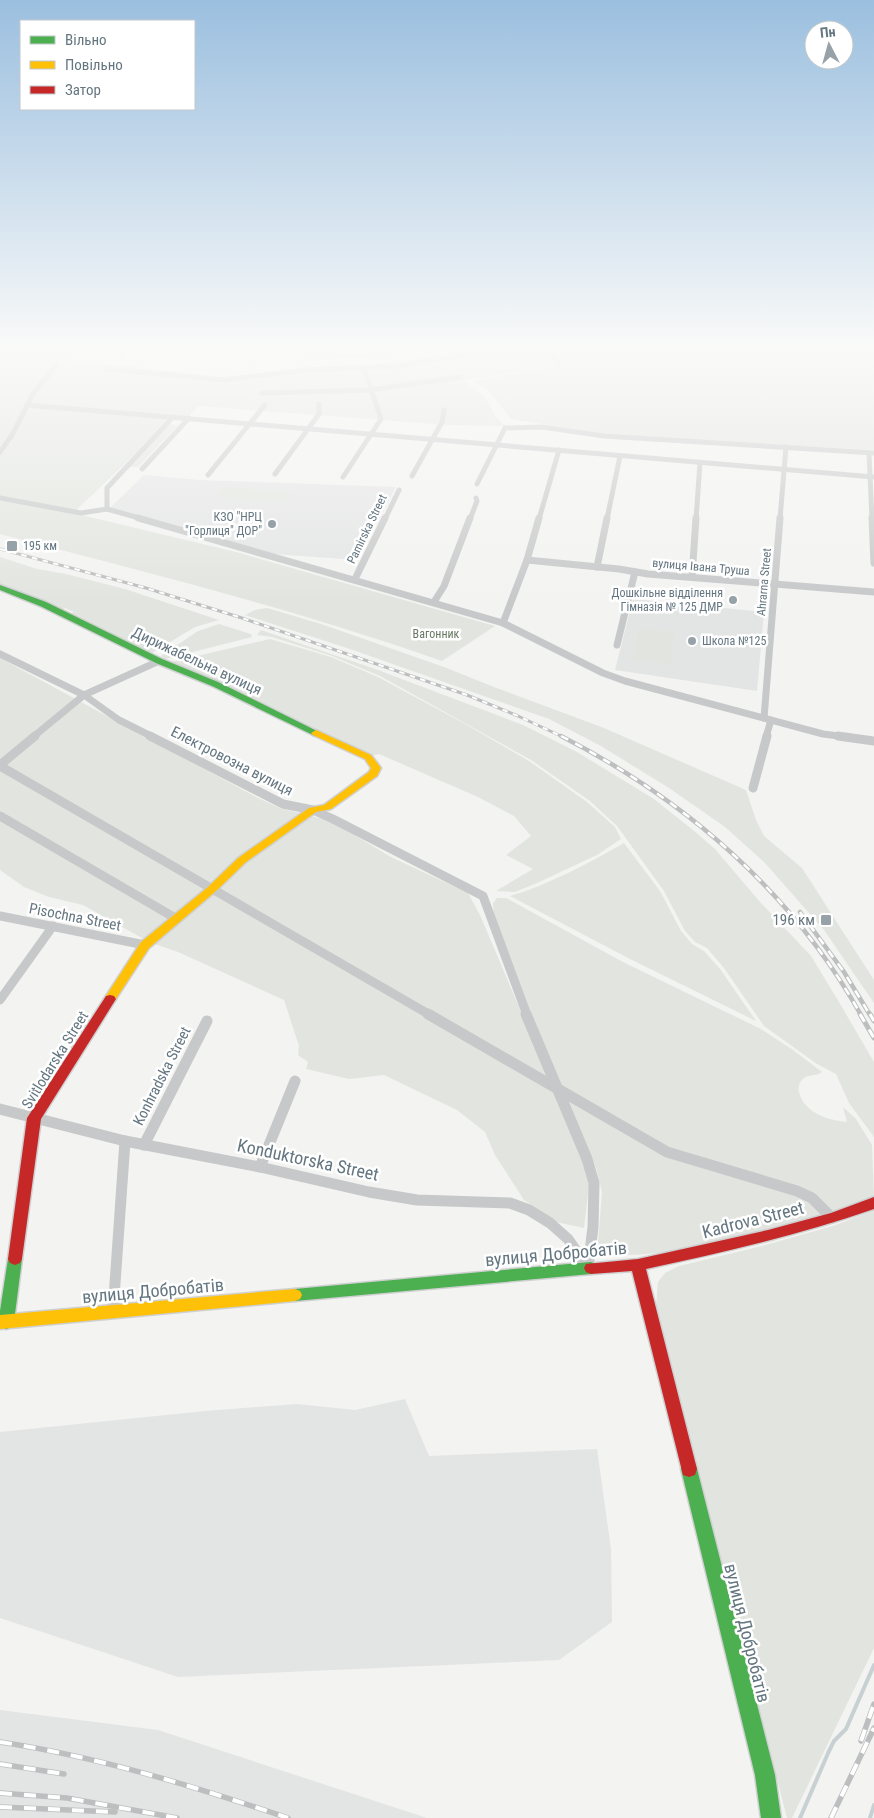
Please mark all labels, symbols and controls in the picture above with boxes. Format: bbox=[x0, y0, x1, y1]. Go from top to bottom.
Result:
legend bbox=[20, 20, 195, 110]
north arrow bbox=[804, 20, 854, 70]
text: Пн bbox=[819, 23, 836, 41]
text: Вільно bbox=[65, 31, 107, 49]
text: Повільно bbox=[65, 56, 123, 74]
text: Затор bbox=[65, 81, 101, 99]
street label: Pamirska Street bbox=[344, 492, 390, 566]
place label: КЗО "НРЦ "Горлиця" ДОР" bbox=[185, 510, 262, 538]
marker: КЗО "НРЦ "Горлиця" ДОР" bbox=[266, 518, 278, 530]
marker: 195 км bbox=[5, 539, 19, 553]
place label: 195 км bbox=[23, 539, 57, 553]
street label: Ahrarna Street bbox=[754, 547, 774, 616]
street label: вулиця Івана Труша bbox=[652, 556, 751, 578]
place label: Дошкільне відділення Гімназія № 125 ДМР bbox=[611, 586, 723, 614]
marker: Дошкільне відділення Гімназія № 125 ДМР bbox=[727, 594, 739, 606]
street label: Дирижабельна вулиця bbox=[129, 623, 265, 699]
park label: Вагонник bbox=[413, 627, 460, 641]
place label: Школа №125 bbox=[702, 634, 766, 648]
marker: Школа №125 bbox=[686, 635, 698, 647]
street label: Електровозна вулиця bbox=[168, 722, 296, 800]
street label: Pisochna Street bbox=[27, 899, 123, 935]
place label: 196 км bbox=[772, 911, 815, 929]
marker: 196 км bbox=[819, 913, 833, 927]
street label: Svitlodarska Street bbox=[18, 1008, 92, 1112]
street label: Konhradska Street bbox=[129, 1024, 195, 1128]
street label: Konduktorska Street bbox=[235, 1134, 381, 1185]
street label: Kadrova Street bbox=[700, 1197, 806, 1242]
street label: вулиця Добробатів bbox=[484, 1237, 628, 1270]
street label: вулиця Добробатів bbox=[81, 1274, 225, 1307]
street label: вулиця Добробатів bbox=[720, 1561, 775, 1704]

